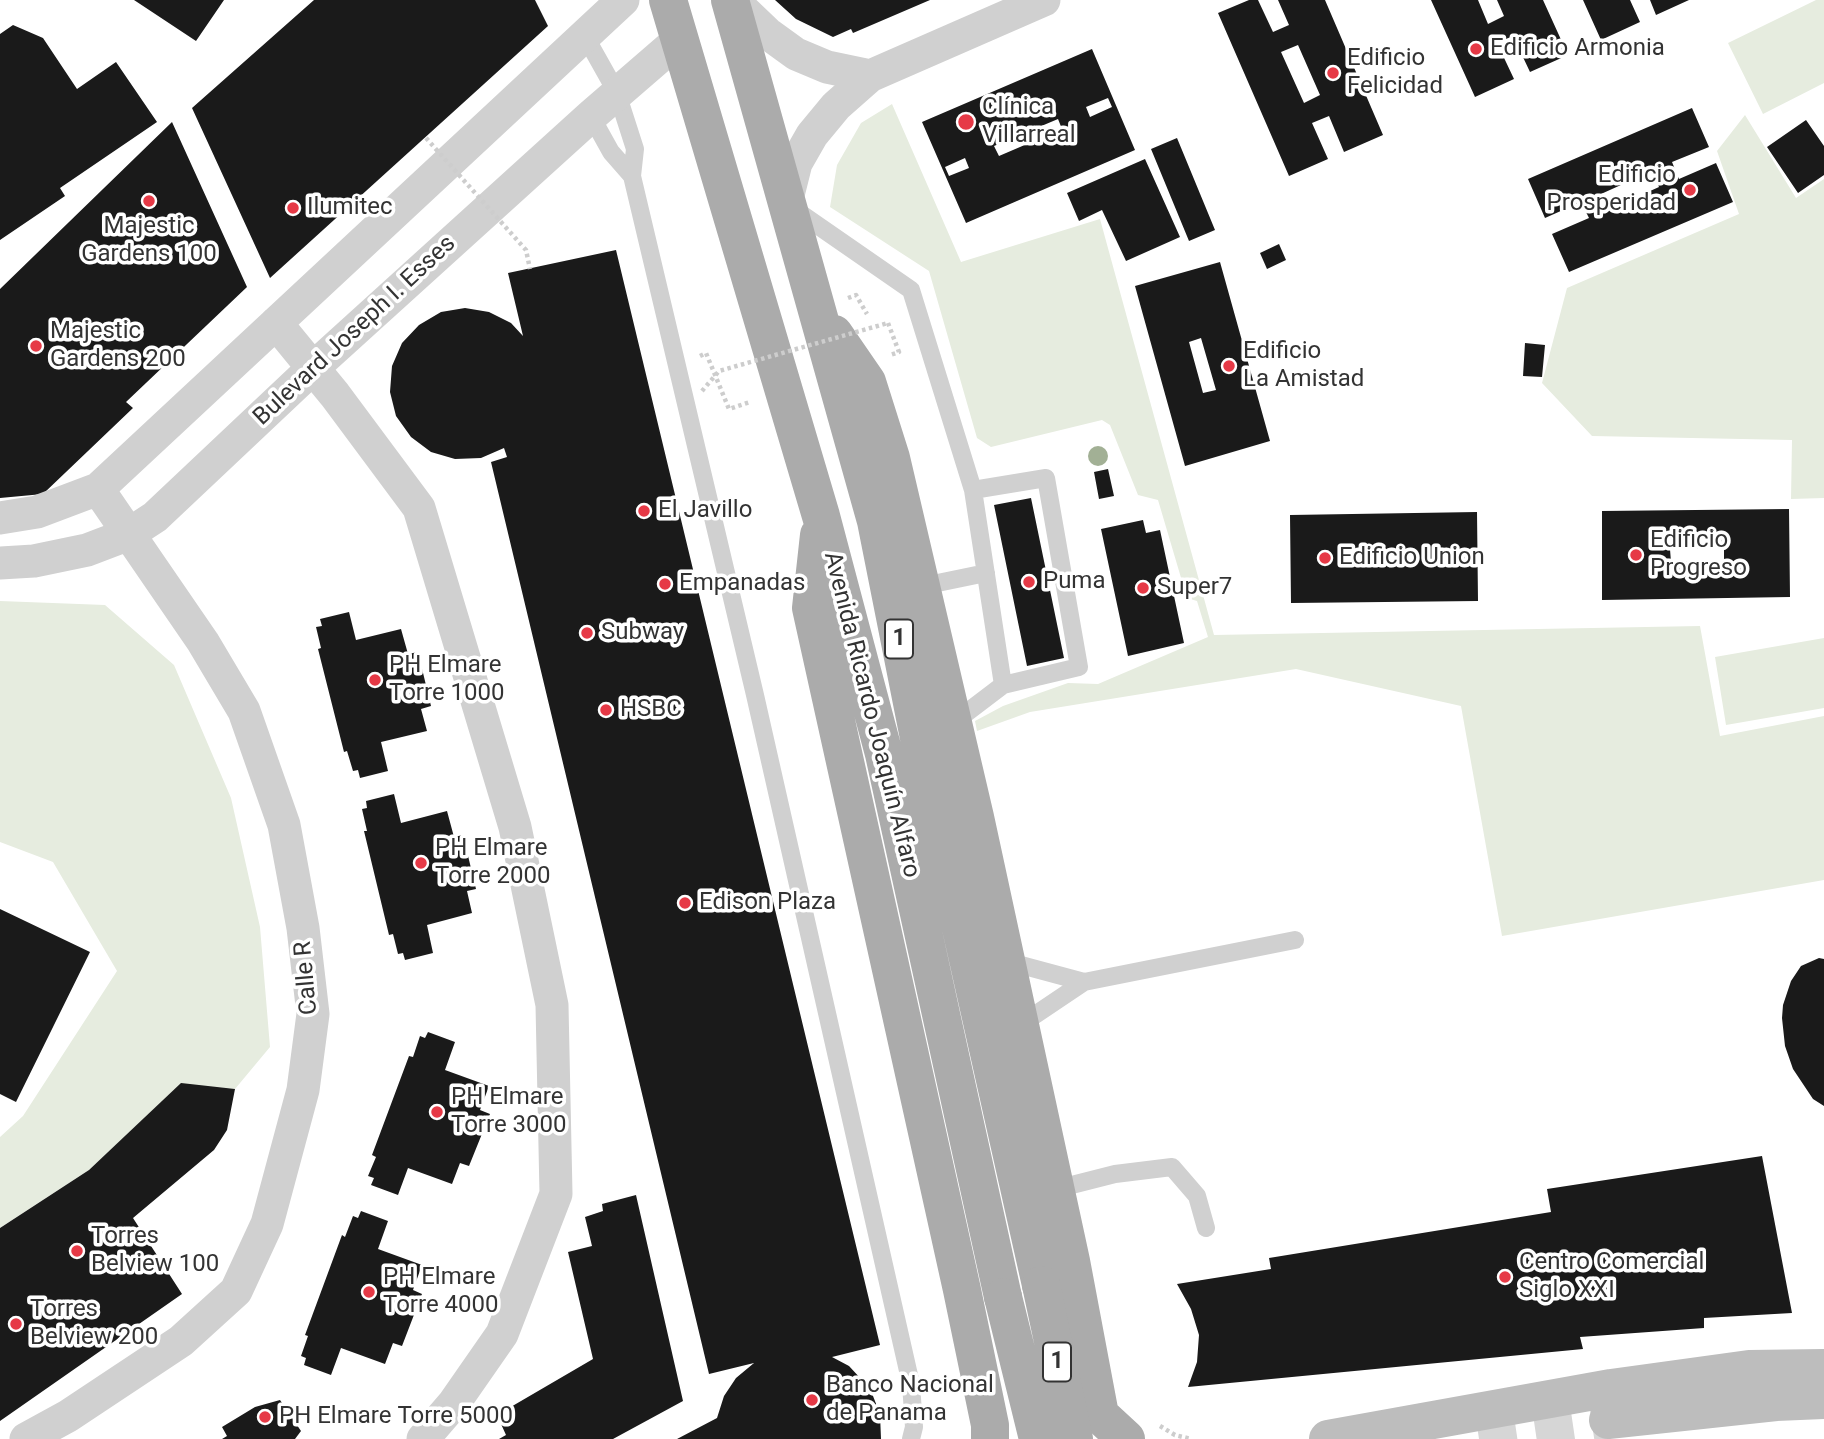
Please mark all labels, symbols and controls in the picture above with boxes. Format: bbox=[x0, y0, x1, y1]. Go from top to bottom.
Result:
place label: Edificio Armonia bbox=[1490, 35, 1665, 63]
marker: Edificio Armonia bbox=[1468, 41, 1484, 57]
place label: Edificio Felicidad bbox=[1347, 45, 1443, 101]
marker: Edificio Felicidad bbox=[1325, 65, 1341, 81]
place label: Clínica Villarreal bbox=[982, 94, 1076, 150]
marker: Clínica Villarreal bbox=[956, 112, 976, 132]
place label: Edificio Prosperidad bbox=[1547, 162, 1676, 218]
marker: Edificio Prosperidad bbox=[1682, 182, 1698, 198]
marker: Majestic Gardens 100 bbox=[141, 193, 157, 209]
place label: Ilumitec bbox=[307, 194, 393, 222]
marker: Ilumitec bbox=[285, 200, 301, 216]
place label: Majestic Gardens 100 bbox=[81, 213, 217, 269]
street label: Bulevard Joseph I. Esses bbox=[248, 230, 462, 432]
place label: Majestic Gardens 200 bbox=[50, 318, 186, 374]
marker: Majestic Gardens 200 bbox=[28, 338, 44, 354]
place label: Edificio La Amistad bbox=[1243, 338, 1364, 394]
marker: Edificio La Amistad bbox=[1221, 358, 1237, 374]
place label: El Javillo bbox=[658, 497, 752, 525]
marker: El Javillo bbox=[636, 503, 652, 519]
place label: Edificio Progreso bbox=[1650, 527, 1747, 583]
place label: Edificio Union bbox=[1339, 544, 1485, 572]
marker: Edificio Progreso bbox=[1628, 547, 1644, 563]
street label: Avenida Ricardo Joaquín Alfaro bbox=[817, 549, 925, 881]
marker: Edificio Union bbox=[1317, 550, 1333, 566]
place label: Puma bbox=[1043, 568, 1105, 596]
place label: Empanadas bbox=[679, 570, 806, 598]
marker: Puma bbox=[1021, 574, 1037, 590]
place label: Super7 bbox=[1157, 574, 1232, 602]
marker: Empanadas bbox=[657, 576, 673, 592]
marker: Super7 bbox=[1135, 580, 1151, 596]
place label: Subway bbox=[601, 619, 684, 647]
road number: 1 bbox=[885, 620, 913, 659]
marker: Subway bbox=[579, 625, 595, 641]
place label: PH Elmare Torre 1000 bbox=[389, 652, 505, 708]
marker: PH Elmare Torre 1000 bbox=[367, 672, 383, 688]
place label: HSBC bbox=[620, 696, 682, 724]
marker: HSBC bbox=[598, 702, 614, 718]
place label: PH Elmare Torre 2000 bbox=[435, 835, 551, 891]
marker: PH Elmare Torre 2000 bbox=[413, 855, 429, 871]
place label: Edison Plaza bbox=[699, 889, 836, 917]
marker: Edison Plaza bbox=[677, 895, 693, 911]
street label: Calle R bbox=[289, 940, 325, 1016]
place label: PH Elmare Torre 3000 bbox=[451, 1084, 567, 1140]
marker: PH Elmare Torre 3000 bbox=[429, 1104, 445, 1120]
place label: Torres Belview 100 bbox=[91, 1223, 219, 1279]
marker: Torres Belview 100 bbox=[69, 1243, 85, 1259]
place label: Centro Comercial Siglo XXI bbox=[1519, 1249, 1704, 1305]
place label: PH Elmare Torre 4000 bbox=[383, 1264, 499, 1320]
marker: Centro Comercial Siglo XXI bbox=[1497, 1269, 1513, 1285]
marker: PH Elmare Torre 4000 bbox=[361, 1284, 377, 1300]
place label: Torres Belview 200 bbox=[30, 1296, 158, 1352]
marker: Torres Belview 200 bbox=[8, 1316, 24, 1332]
road number: 1 bbox=[1043, 1343, 1071, 1382]
place label: Banco Nacional de Panama bbox=[826, 1372, 994, 1428]
marker: Banco Nacional de Panama bbox=[804, 1392, 820, 1408]
place label: PH Elmare Torre 5000 bbox=[279, 1403, 513, 1431]
marker: PH Elmare Torre 5000 bbox=[257, 1409, 273, 1425]

